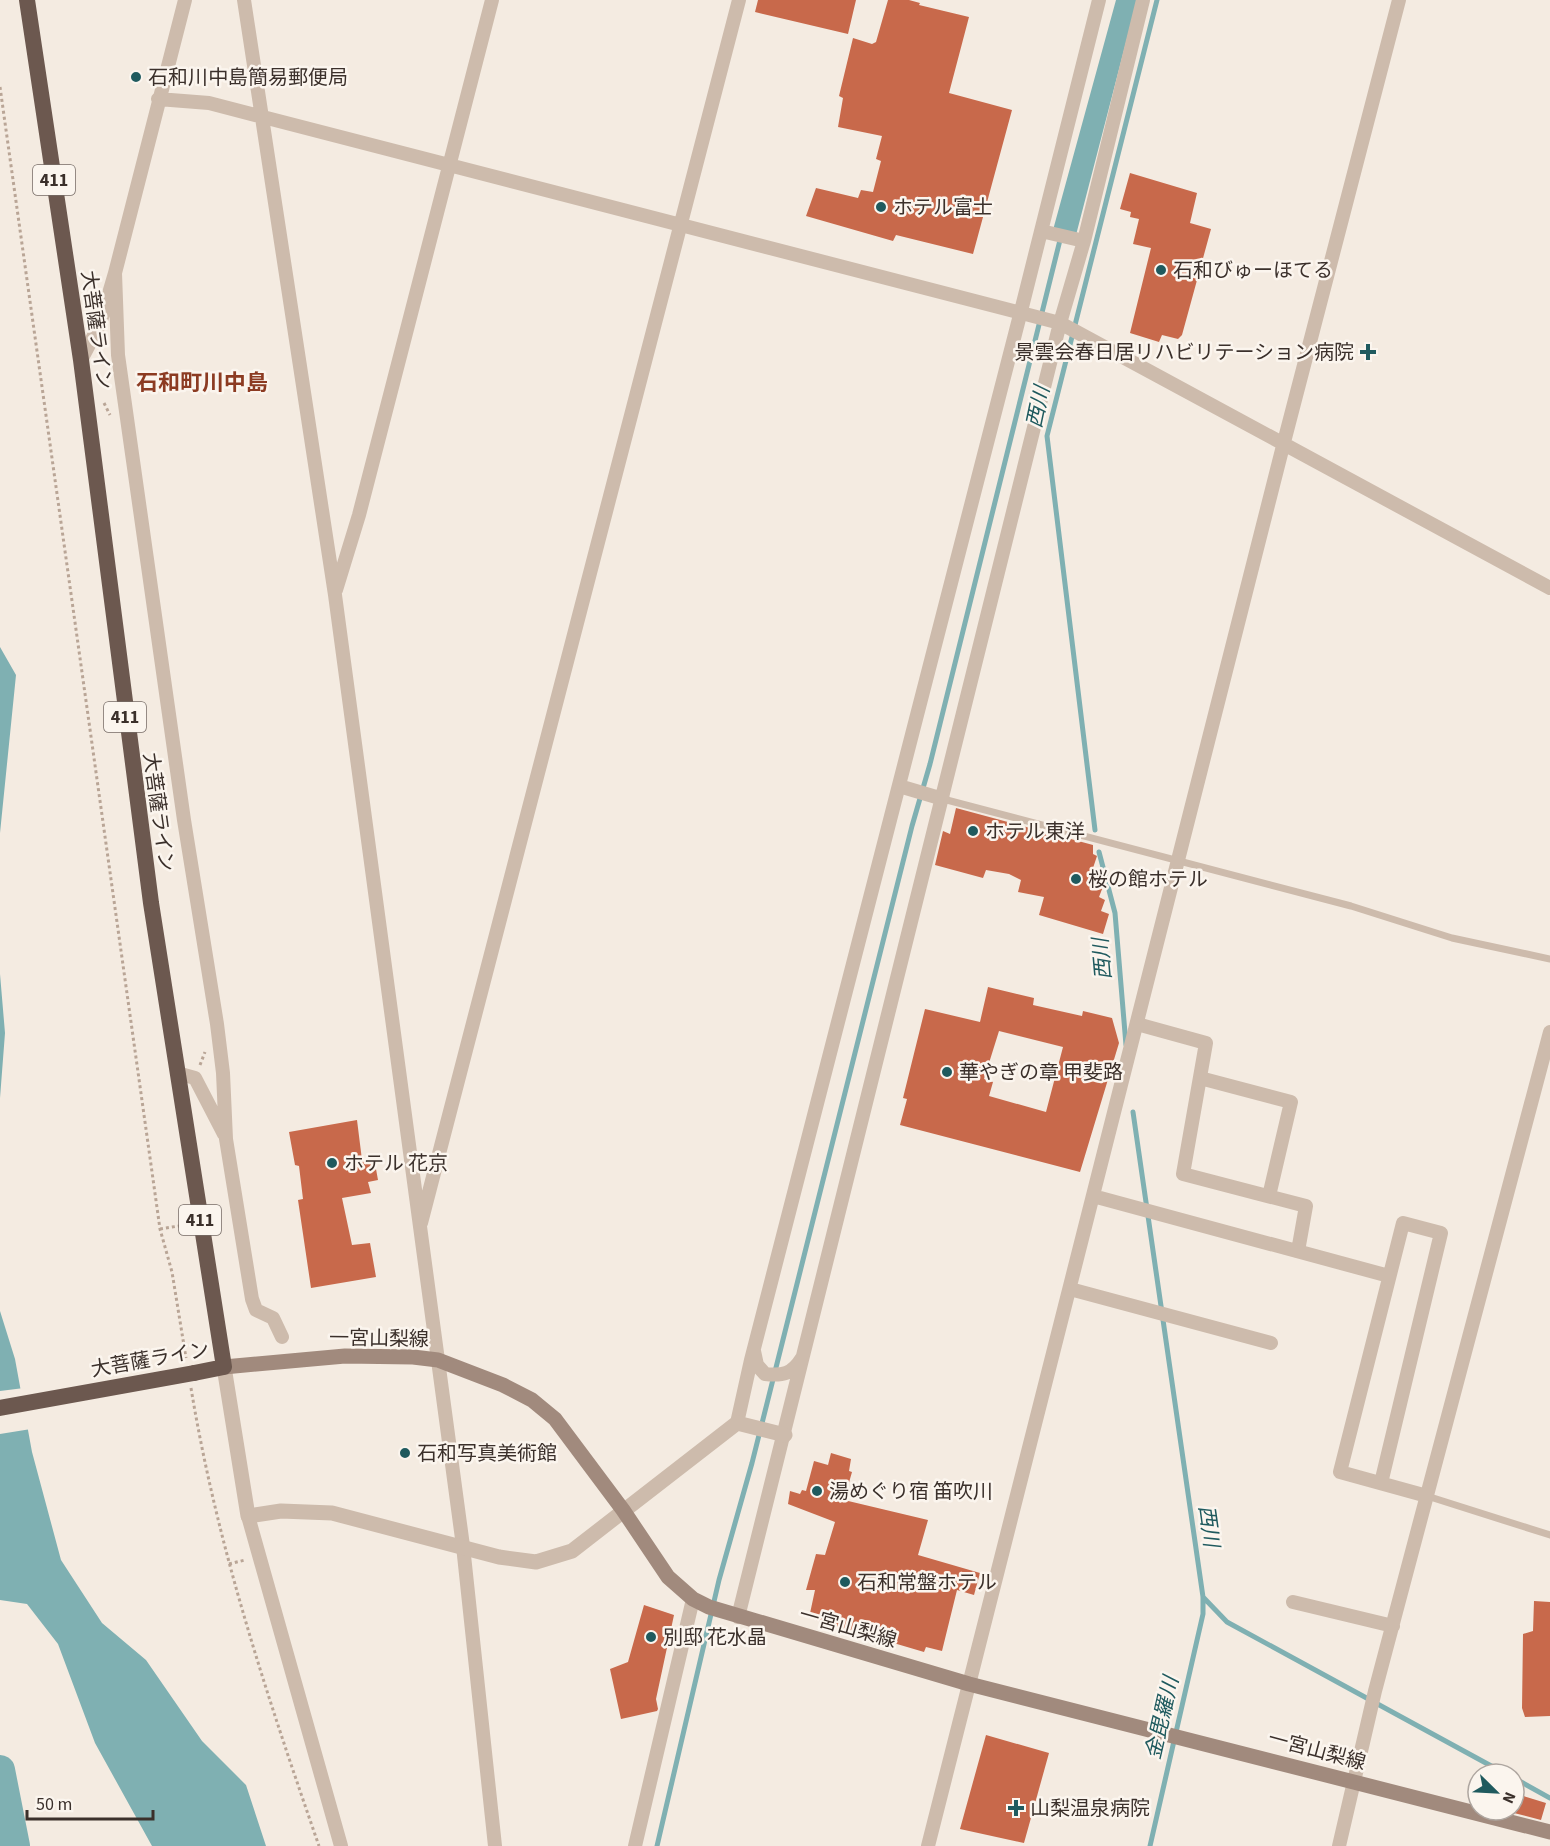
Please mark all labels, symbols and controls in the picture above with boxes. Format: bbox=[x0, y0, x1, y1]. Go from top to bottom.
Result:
place label: 石和川中島簡易郵便局 bbox=[148, 64, 348, 92]
marker: 石和川中島簡易郵便局 bbox=[129, 70, 143, 84]
road number: 411 bbox=[33, 165, 75, 195]
place label: ホテル富士 bbox=[893, 194, 993, 222]
marker: ホテル富士 bbox=[874, 200, 888, 214]
place label: 石和びゅーほてる bbox=[1173, 257, 1333, 285]
marker: 石和びゅーほてる bbox=[1154, 263, 1168, 277]
street label: 大菩薩ライン bbox=[74, 269, 118, 392]
place label: 景雲会春日居リハビリテーション病院 bbox=[1014, 339, 1354, 367]
marker: 景雲会春日居リハビリテーション病院 bbox=[1359, 343, 1377, 361]
district label: 石和町川中島 bbox=[136, 367, 268, 399]
water label: 西川 bbox=[1019, 381, 1057, 431]
road number: 411 bbox=[104, 702, 146, 732]
street label: 大菩薩ライン bbox=[136, 751, 180, 874]
place label: ホテル東洋 bbox=[985, 818, 1085, 846]
marker: ホテル東洋 bbox=[966, 824, 980, 838]
place label: 桜の館ホテル bbox=[1088, 866, 1208, 894]
marker: 桜の館ホテル bbox=[1069, 872, 1083, 886]
water label: 西川 bbox=[1085, 935, 1119, 981]
place label: 華やぎの章 甲斐路 bbox=[959, 1059, 1123, 1087]
marker: 華やぎの章 甲斐路 bbox=[940, 1065, 954, 1079]
place label: ホテル 花京 bbox=[344, 1150, 448, 1178]
marker: ホテル 花京 bbox=[325, 1156, 339, 1170]
road number: 411 bbox=[179, 1205, 221, 1235]
street label: 一宮山梨線 bbox=[329, 1324, 429, 1354]
street label: 大菩薩ライン bbox=[89, 1336, 212, 1384]
place label: 石和写真美術館 bbox=[417, 1440, 557, 1468]
marker: 石和写真美術館 bbox=[398, 1446, 412, 1460]
place label: 湯めぐり宿 笛吹川 bbox=[829, 1478, 993, 1506]
marker: 湯めぐり宿 笛吹川 bbox=[810, 1484, 824, 1498]
water label: 西川 bbox=[1191, 1503, 1227, 1551]
place label: 石和常盤ホテル bbox=[857, 1569, 997, 1597]
marker: 石和常盤ホテル bbox=[838, 1575, 852, 1589]
street label: 一宮山梨線 bbox=[796, 1601, 900, 1655]
place label: 別邸 花水晶 bbox=[663, 1624, 767, 1652]
marker: 別邸 花水晶 bbox=[644, 1630, 658, 1644]
water label: 金毘羅川 bbox=[1138, 1672, 1187, 1762]
street label: 一宮山梨線 bbox=[1265, 1725, 1369, 1777]
north arrow bbox=[1466, 1762, 1526, 1822]
scale bar bbox=[27, 1783, 153, 1821]
text: N bbox=[1497, 1788, 1521, 1807]
text: 50 m bbox=[36, 1792, 72, 1817]
place label: 山梨温泉病院 bbox=[1030, 1795, 1150, 1823]
marker: 山梨温泉病院 bbox=[1007, 1799, 1025, 1817]

